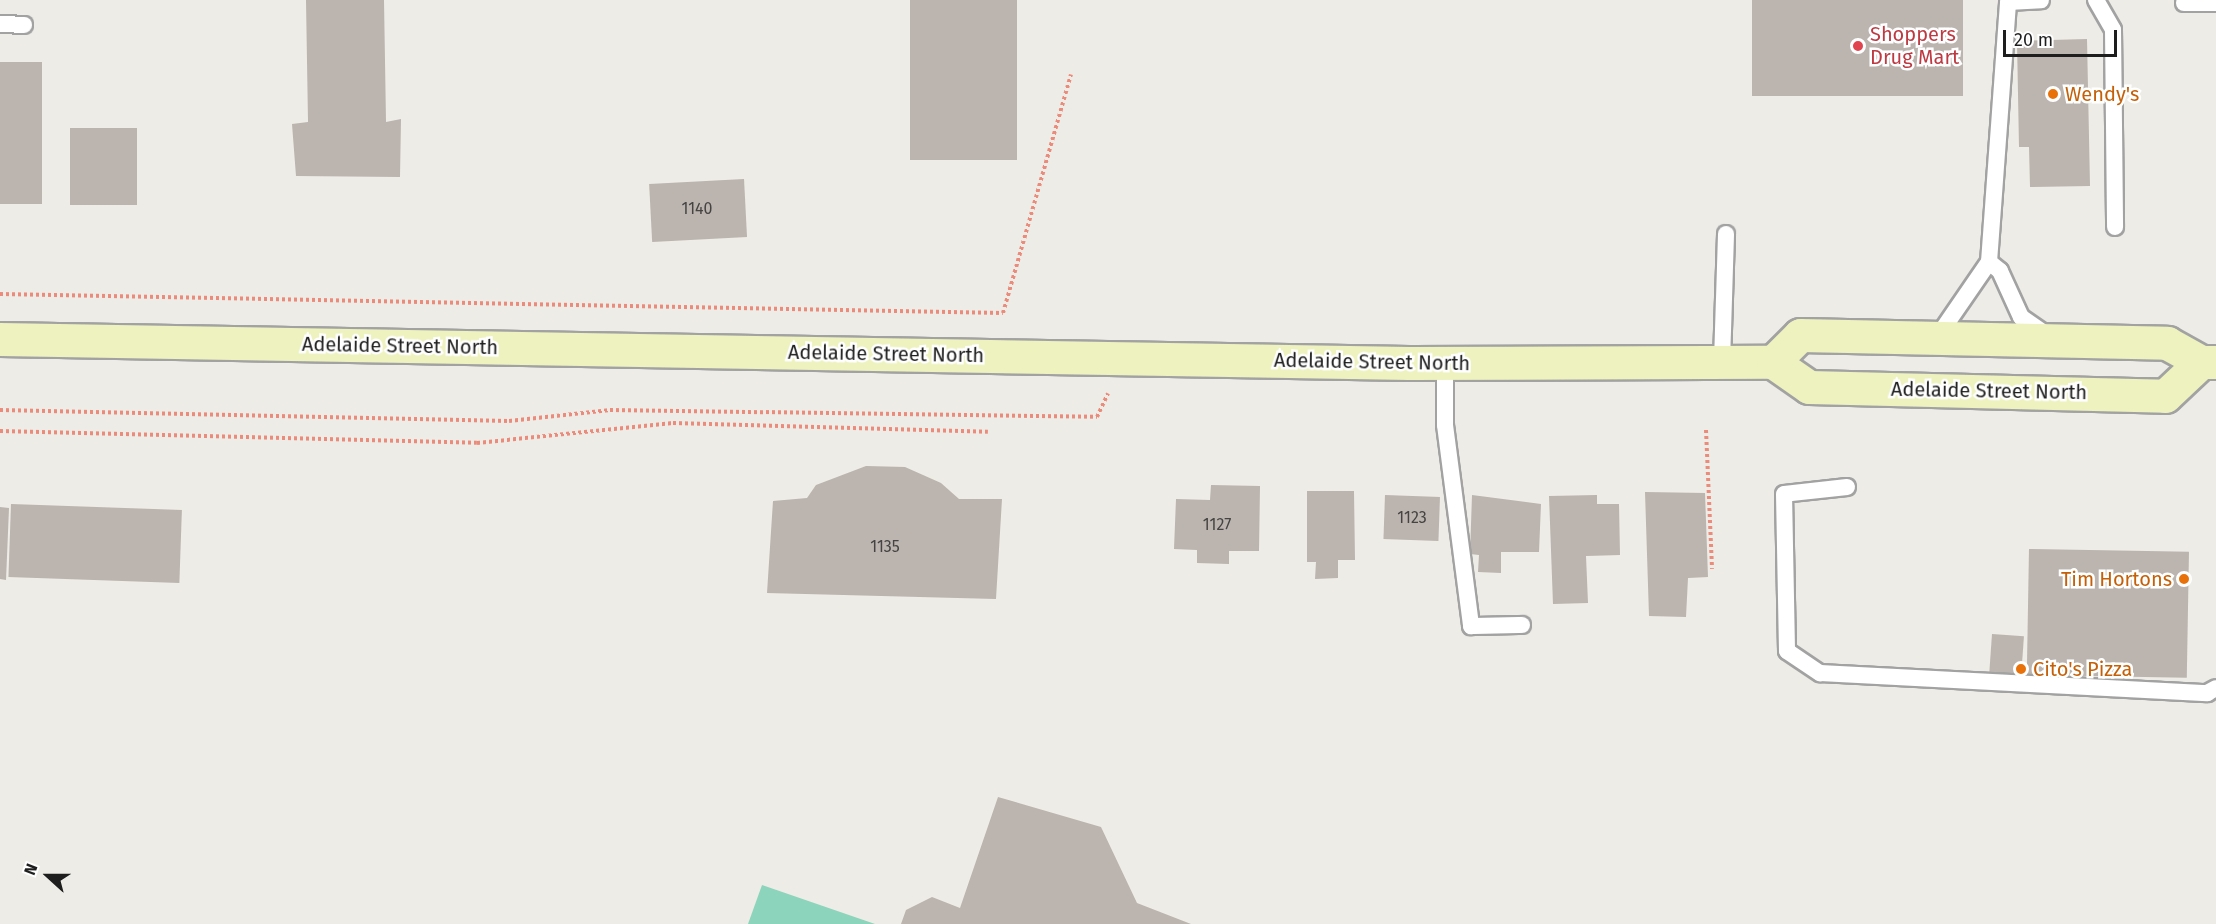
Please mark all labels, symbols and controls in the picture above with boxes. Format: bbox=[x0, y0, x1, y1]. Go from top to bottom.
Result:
scale bar bbox=[2006, 18, 2120, 56]
place label: Shoppers Drug Mart bbox=[1870, 22, 1959, 69]
text: 20 m bbox=[2014, 29, 2053, 51]
marker: Shoppers Drug Mart bbox=[1851, 39, 1865, 53]
place label: Wendy's bbox=[2065, 82, 2139, 106]
marker: Wendy's bbox=[2046, 87, 2060, 101]
house number: 1140 bbox=[681, 199, 713, 219]
street label: Adelaide Street North bbox=[302, 332, 498, 360]
street label: Adelaide Street North bbox=[788, 340, 984, 368]
street label: Adelaide Street North bbox=[1274, 348, 1470, 376]
street label: Adelaide Street North bbox=[1891, 377, 2087, 405]
house number: 1123 bbox=[1397, 508, 1427, 528]
house number: 1127 bbox=[1203, 515, 1231, 535]
house number: 1135 bbox=[870, 537, 900, 557]
place label: Tim Hortons bbox=[2061, 567, 2172, 591]
marker: Tim Hortons bbox=[2177, 572, 2191, 586]
place label: Cito's Pizza bbox=[2033, 657, 2132, 681]
marker: Cito's Pizza bbox=[2014, 662, 2028, 676]
north arrow bbox=[18, 846, 78, 906]
text: N bbox=[20, 861, 41, 878]

